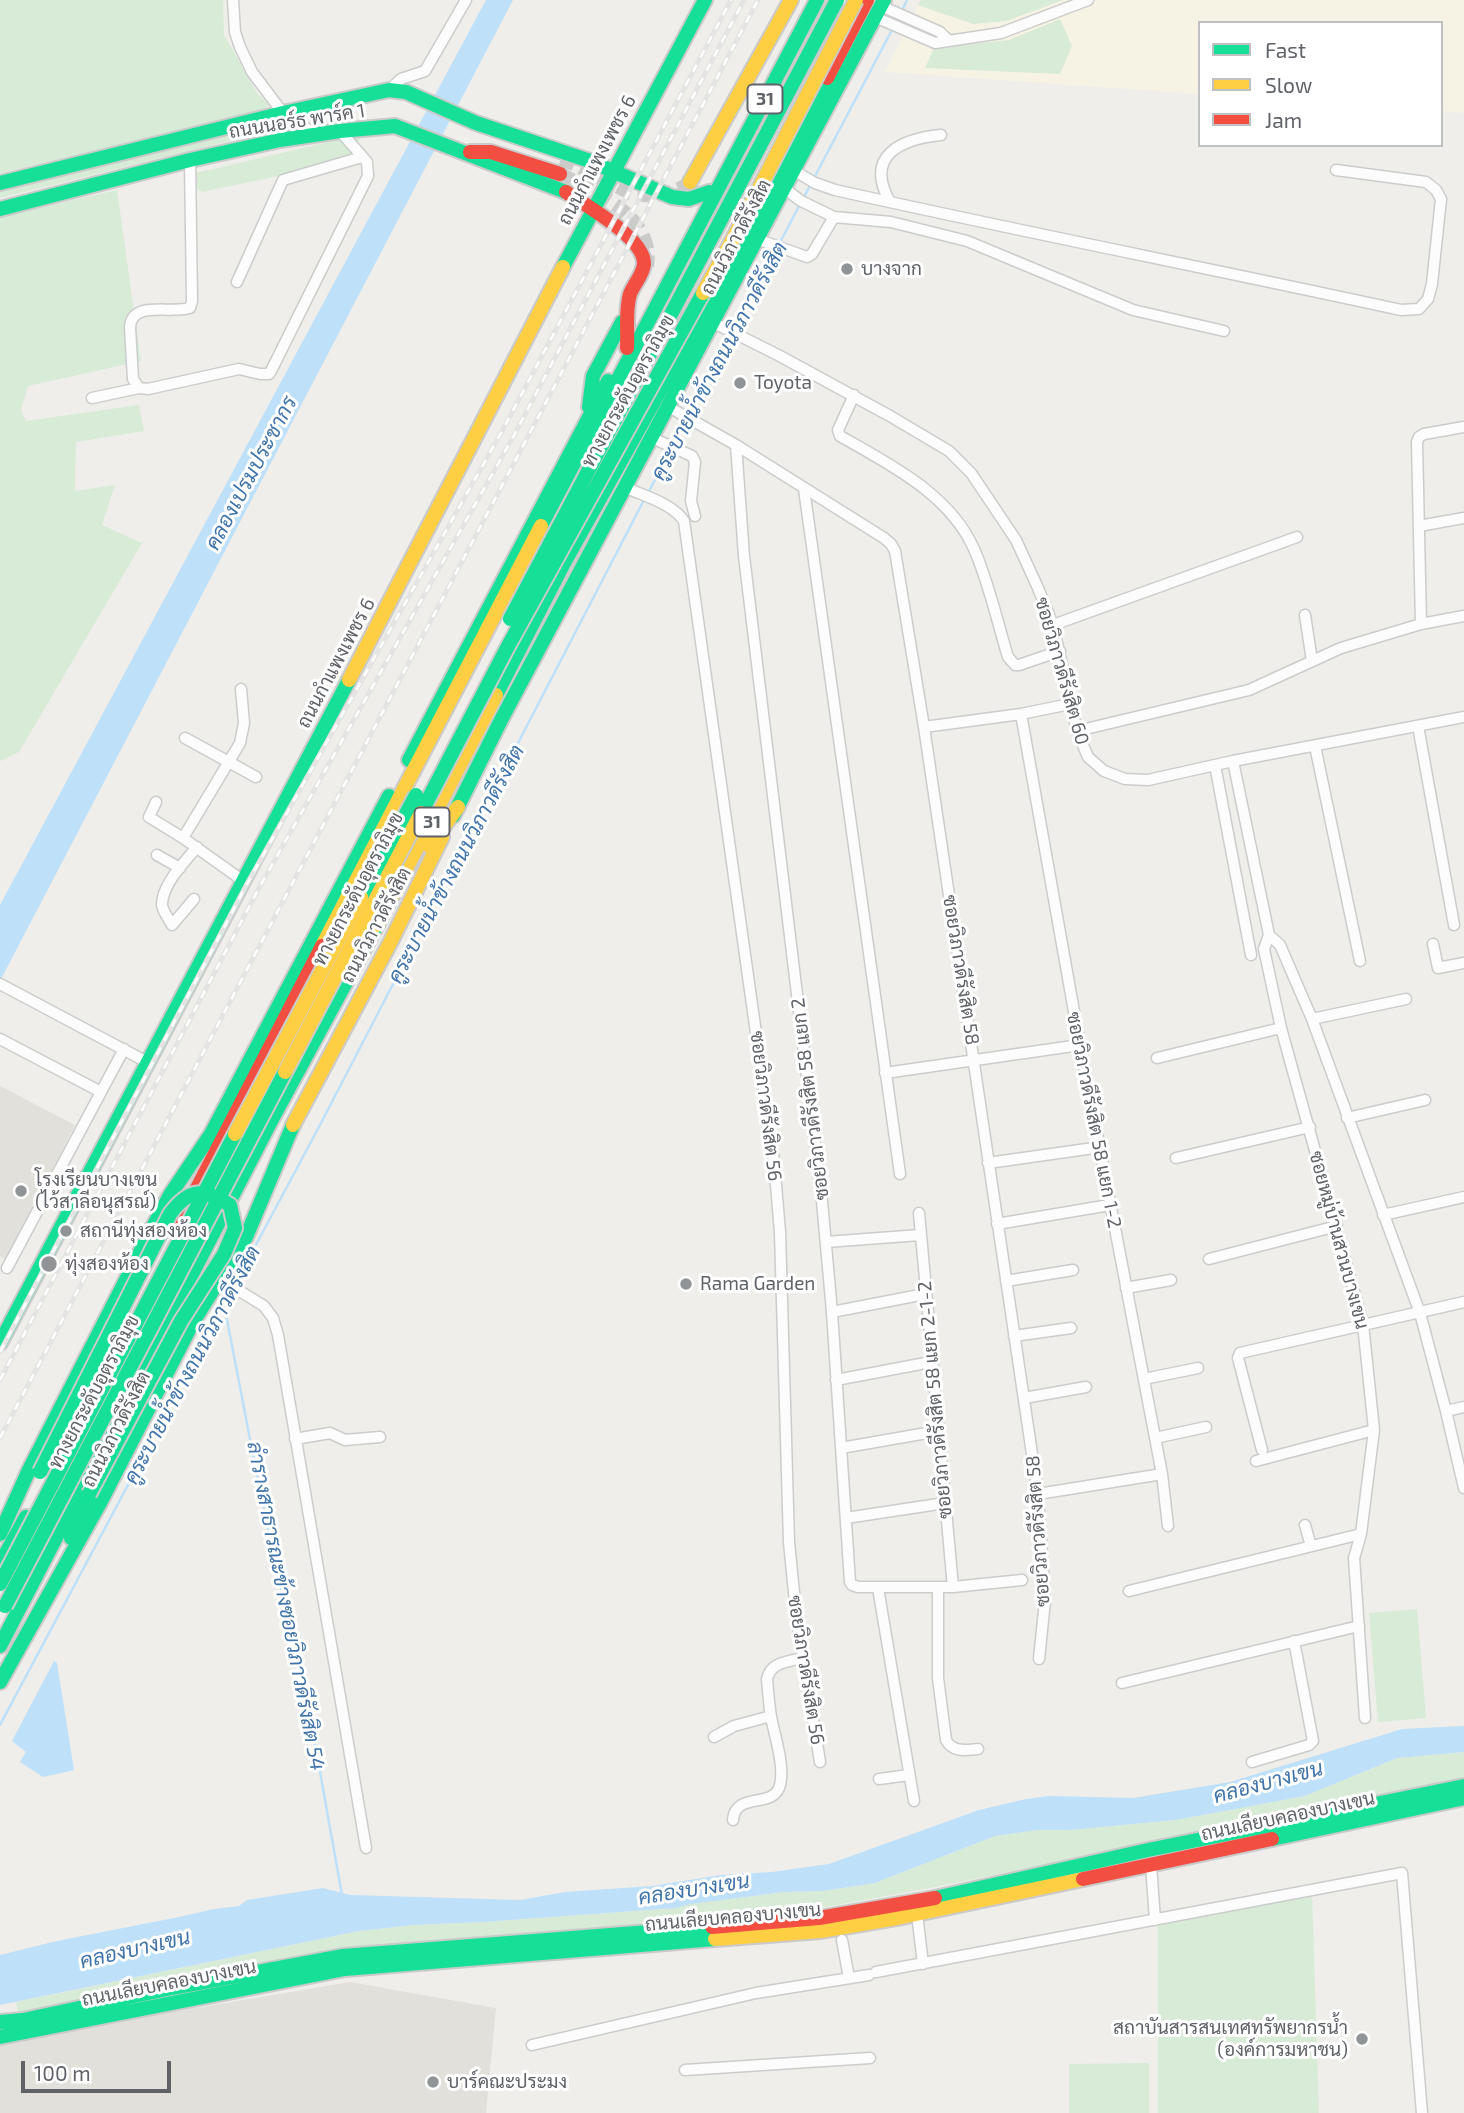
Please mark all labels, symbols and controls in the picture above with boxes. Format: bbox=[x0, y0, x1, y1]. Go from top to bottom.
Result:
legend bbox=[1198, 21, 1443, 147]
text: Fast bbox=[1265, 37, 1306, 62]
text: Slow bbox=[1265, 72, 1312, 97]
road number: 31 bbox=[748, 84, 782, 114]
street label: ถนนกำแพงเพชร 6 bbox=[553, 91, 641, 229]
street label: ถนนนอร์ธ พาร์ค 1 bbox=[227, 99, 367, 143]
text: Jam bbox=[1265, 107, 1302, 132]
street label: ถนนวิภาวดีรังสิต bbox=[696, 175, 776, 299]
water label: คูระบายน้ำข้างถนนวิภาวดีรังสิต bbox=[645, 238, 793, 484]
place label: บางจาก bbox=[861, 258, 922, 280]
marker: บางจาก bbox=[839, 261, 855, 277]
street label: ทางยกระดับอุตราภิมุข bbox=[577, 311, 679, 471]
place label: Toyota bbox=[754, 372, 812, 394]
marker: Toyota bbox=[732, 375, 748, 391]
water label: คลองเปรมประชากร bbox=[200, 392, 302, 554]
street label: ถนนกำแพงเพชร 6 bbox=[292, 594, 380, 732]
street label: ซอยวิภาวดีรังสิต 60 bbox=[1030, 595, 1094, 747]
water label: คูระบายน้ำข้างถนนวิภาวดีรังสิต bbox=[382, 741, 530, 987]
street label: ทางยกระดับอุตราภิมุข bbox=[308, 808, 408, 970]
road number: 31 bbox=[414, 808, 450, 836]
street label: ถนนวิภาวดีรังสิต bbox=[336, 863, 416, 987]
street label: ซอยวิภาวดีรังสิต 58 bbox=[938, 893, 984, 1047]
street label: ซอยวิภาวดีรังสิต 58 แยก 2 bbox=[786, 997, 834, 1201]
street label: ซอยวิภาวดีรังสิต 58 แยก 1-2 bbox=[1062, 1010, 1126, 1230]
street label: ซอยวิภาวดีรังสิต 56 bbox=[745, 1030, 787, 1182]
street label: ซอยหมู่บ้านสวนบางเขน bbox=[1304, 1149, 1374, 1331]
place label: โรงเรียนบางเขน (ไว้สาลีอนุสรณ์) bbox=[35, 1169, 157, 1213]
marker: โรงเรียนบางเขน (ไว้สาลีอนุสรณ์) bbox=[13, 1183, 29, 1199]
place label: สถานีทุ่งสองห้อง bbox=[80, 1220, 207, 1242]
marker: สถานีทุ่งสองห้อง bbox=[58, 1223, 74, 1239]
water label: คูระบายน้ำข้างถนนวิภาวดีรังสิต bbox=[118, 1242, 266, 1488]
place label: ทุ่งสองห้อง bbox=[65, 1253, 149, 1275]
marker: ทุ่งสองห้อง bbox=[39, 1254, 59, 1274]
place label: Rama Garden bbox=[700, 1273, 815, 1295]
marker: Rama Garden bbox=[678, 1276, 694, 1292]
street label: ซอยวิภาวดีรังสิต 58 แยก 2-1-2 bbox=[913, 1280, 957, 1520]
street label: ทางยกระดับอุตราภิมุข bbox=[44, 1311, 144, 1473]
street label: ถนนวิภาวดีรังสิต bbox=[77, 1367, 155, 1491]
water label: ลำรางสาธารณะข้างซอยวิภาวดีรังสิต 54 bbox=[242, 1439, 330, 1773]
street label: ซอยวิภาวดีรังสิต 58 bbox=[1021, 1455, 1055, 1607]
street label: ซอยวิภาวดีรังสิต 56 bbox=[783, 1594, 829, 1746]
water label: คลองบางเขน bbox=[1210, 1755, 1326, 1809]
street label: ถนนเลียบคลองบางเขน bbox=[1199, 1786, 1377, 1846]
water label: คลองบางเขน bbox=[637, 1868, 751, 1910]
street label: ถนนเลียบคลองบางเขน bbox=[644, 1898, 822, 1936]
water label: คลองบางเขน bbox=[77, 1924, 193, 1974]
street label: ถนนเลียบคลองบางเขน bbox=[80, 1955, 258, 2011]
place label: สถาบันสารสนเทศทรัพยากรน้ำ (องค์การมหาชน) bbox=[1113, 2017, 1348, 2061]
marker: สถาบันสารสนเทศทรัพยากรน้ำ (องค์การมหาชน) bbox=[1354, 2031, 1370, 2047]
scale bar bbox=[24, 2046, 175, 2090]
text: 100 m bbox=[34, 2060, 91, 2085]
place label: บาร์คณะประมง bbox=[447, 2071, 567, 2093]
marker: บาร์คณะประมง bbox=[425, 2074, 441, 2090]

